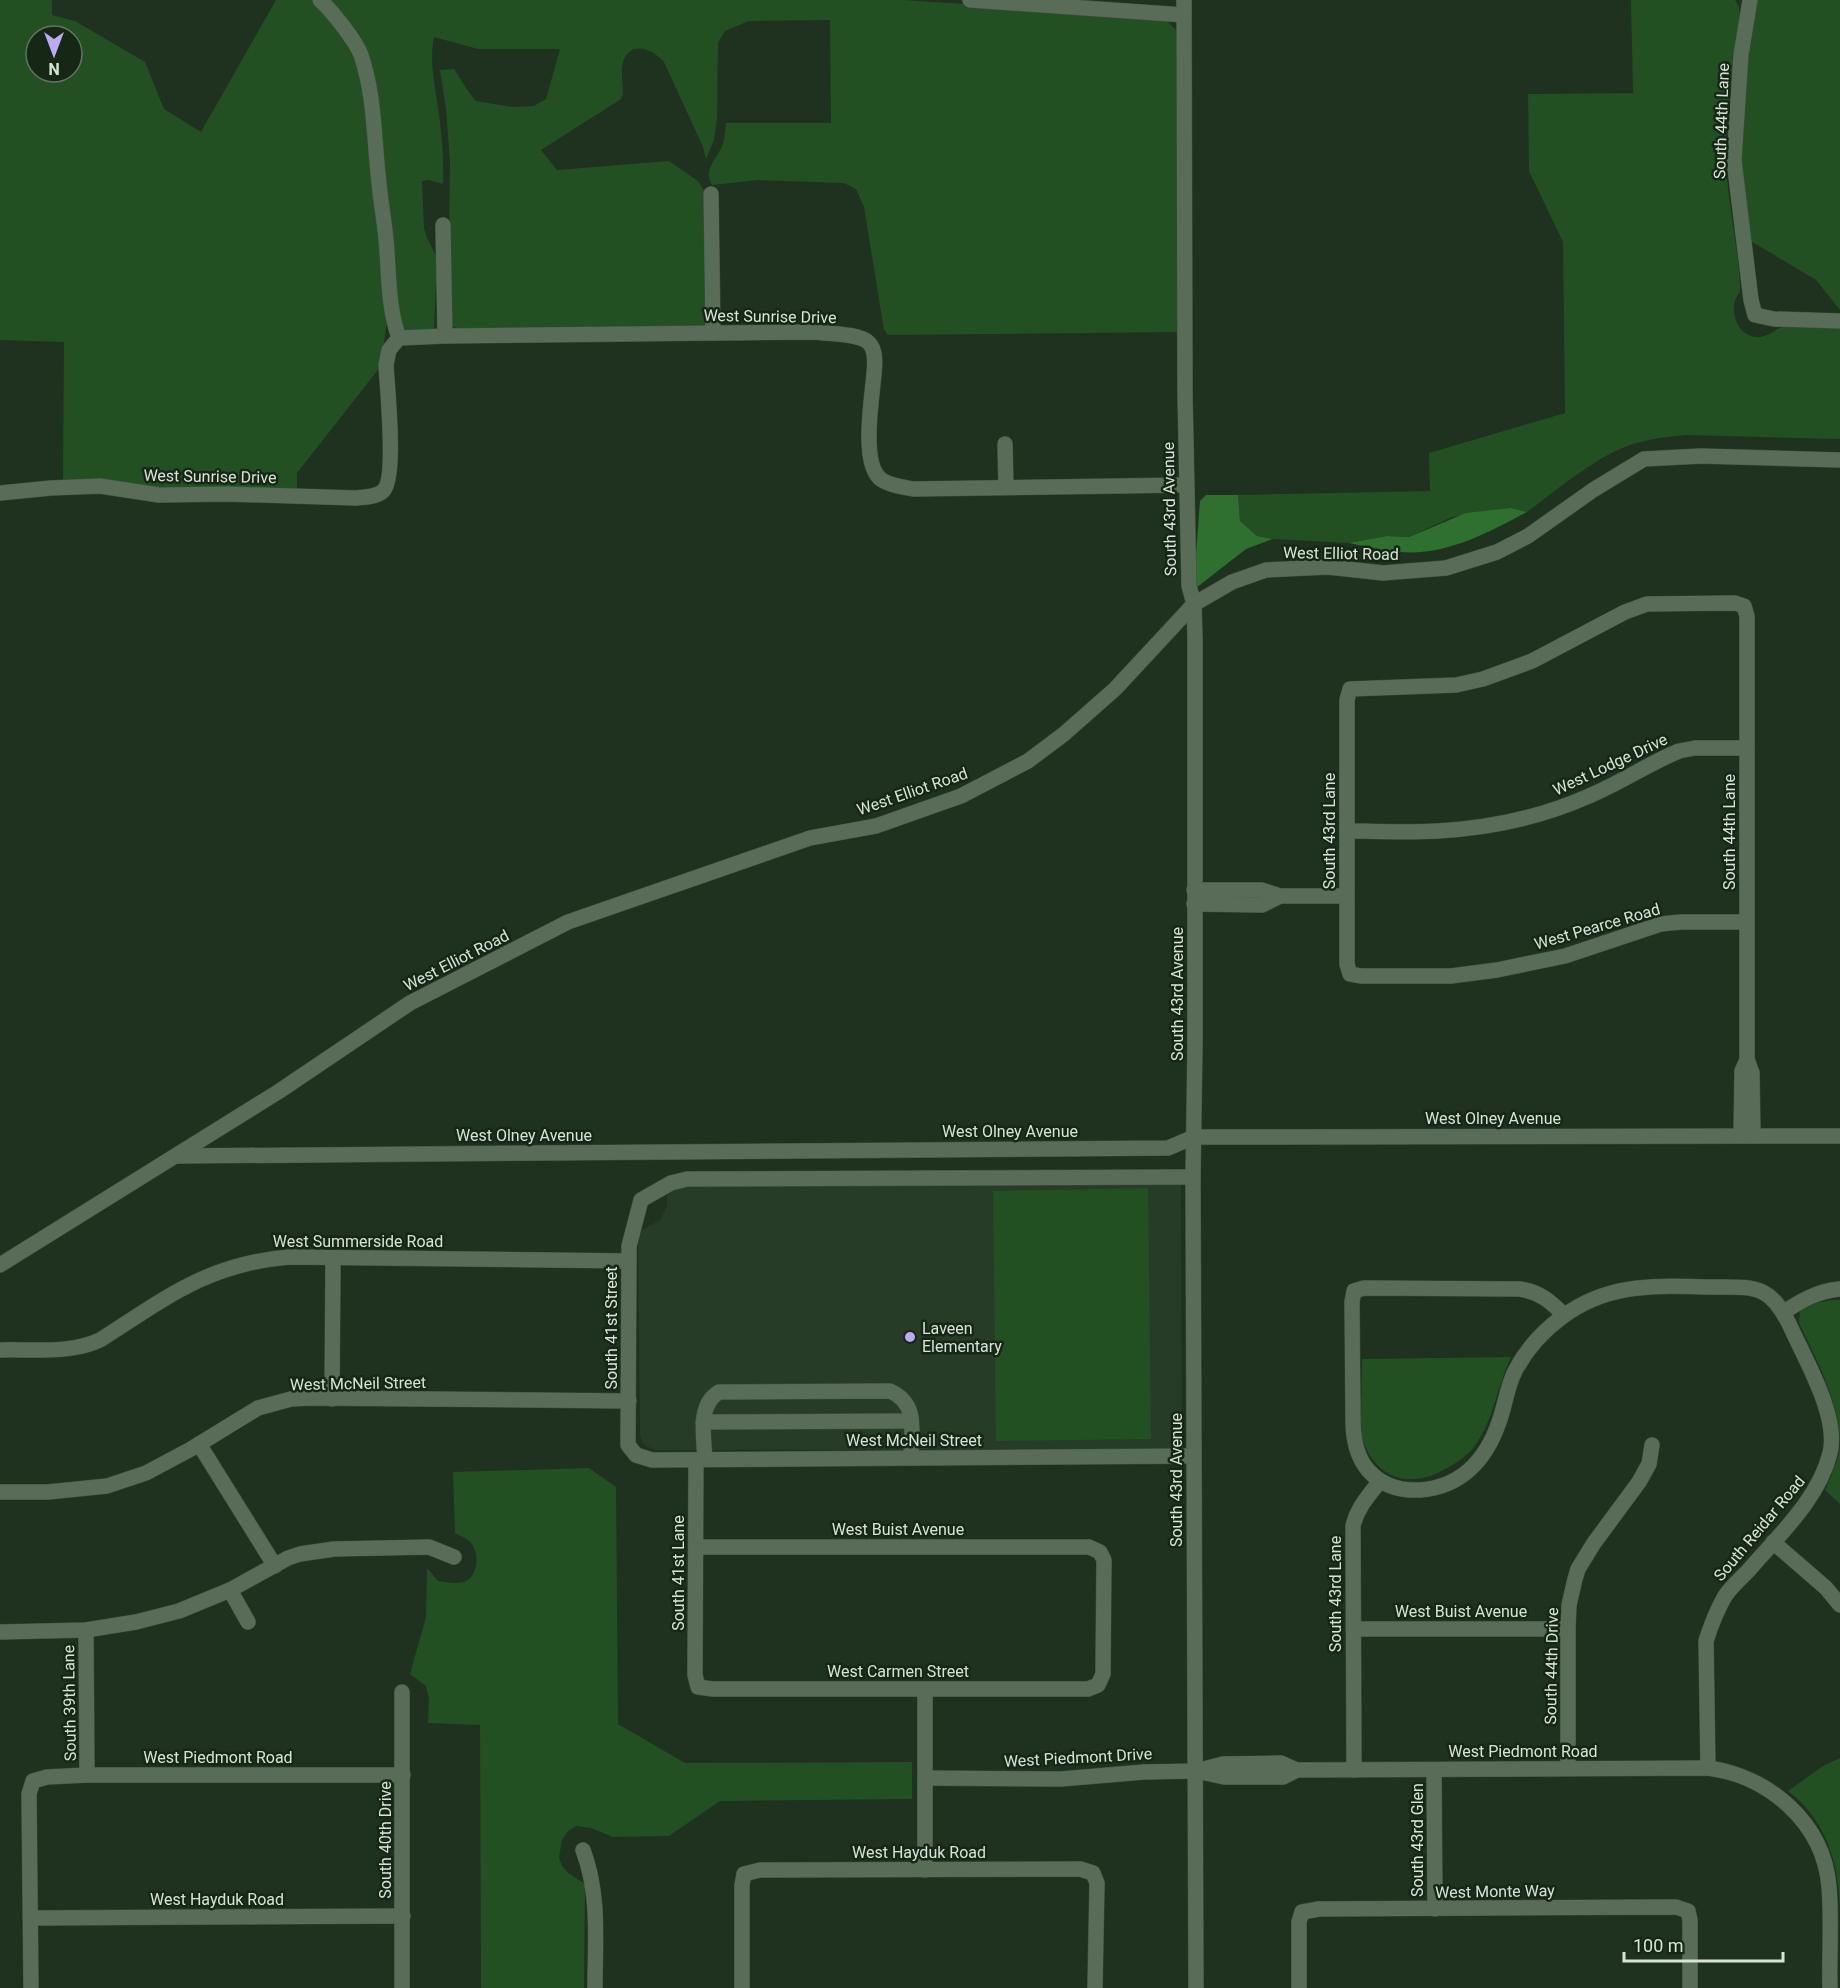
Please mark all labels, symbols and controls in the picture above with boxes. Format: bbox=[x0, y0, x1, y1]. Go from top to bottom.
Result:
north arrow bbox=[24, 24, 84, 84]
text: N bbox=[48, 59, 60, 78]
street label: South 44th Lane bbox=[1710, 63, 1733, 179]
street label: West Sunrise Drive bbox=[703, 306, 837, 327]
street label: South 43rd Avenue bbox=[1159, 442, 1180, 576]
street label: West Sunrise Drive bbox=[143, 466, 277, 487]
street label: West Elliot Road bbox=[1283, 543, 1399, 564]
street label: West Lodge Drive bbox=[1550, 730, 1670, 799]
street label: West Elliot Road bbox=[854, 764, 970, 819]
street label: South 43rd Lane bbox=[1320, 773, 1339, 889]
street label: South 44th Lane bbox=[1720, 774, 1739, 890]
street label: West Pearce Road bbox=[1532, 899, 1662, 954]
street label: West Elliot Road bbox=[400, 926, 512, 995]
street label: South 43rd Avenue bbox=[1168, 927, 1187, 1061]
street label: West Olney Avenue bbox=[1425, 1109, 1561, 1128]
street label: West Olney Avenue bbox=[942, 1122, 1078, 1141]
street label: West Olney Avenue bbox=[456, 1126, 592, 1145]
street label: West Summerside Road bbox=[273, 1232, 443, 1251]
street label: South 41st Street bbox=[602, 1266, 621, 1390]
place label: Laveen Elementary bbox=[922, 1319, 1002, 1356]
marker: Laveen Elementary bbox=[903, 1330, 917, 1344]
street label: West McNeil Street bbox=[290, 1373, 426, 1394]
street label: South 43rd Avenue bbox=[1167, 1413, 1186, 1547]
street label: West McNeil Street bbox=[846, 1431, 982, 1450]
street label: South Reidar Road bbox=[1710, 1472, 1809, 1585]
street label: South 41st Lane bbox=[669, 1515, 688, 1631]
street label: West Buist Avenue bbox=[832, 1520, 964, 1539]
street label: South 43rd Lane bbox=[1326, 1536, 1345, 1652]
street label: West Buist Avenue bbox=[1395, 1602, 1527, 1621]
street label: South 44th Drive bbox=[1541, 1607, 1562, 1725]
street label: South 39th Lane bbox=[59, 1645, 80, 1761]
street label: West Carmen Street bbox=[827, 1662, 969, 1681]
street label: West Piedmont Road bbox=[1448, 1742, 1598, 1761]
street label: West Piedmont Drive bbox=[1003, 1744, 1153, 1771]
street label: West Piedmont Road bbox=[143, 1748, 293, 1767]
street label: South 40th Drive bbox=[376, 1781, 395, 1899]
street label: South 43rd Glen bbox=[1408, 1783, 1427, 1897]
street label: West Hayduk Road bbox=[852, 1843, 986, 1862]
street label: West Monte Way bbox=[1435, 1881, 1555, 1902]
street label: West Hayduk Road bbox=[150, 1890, 284, 1909]
scale bar bbox=[1624, 1925, 1783, 1963]
text: 100 m bbox=[1633, 1935, 1684, 1956]

